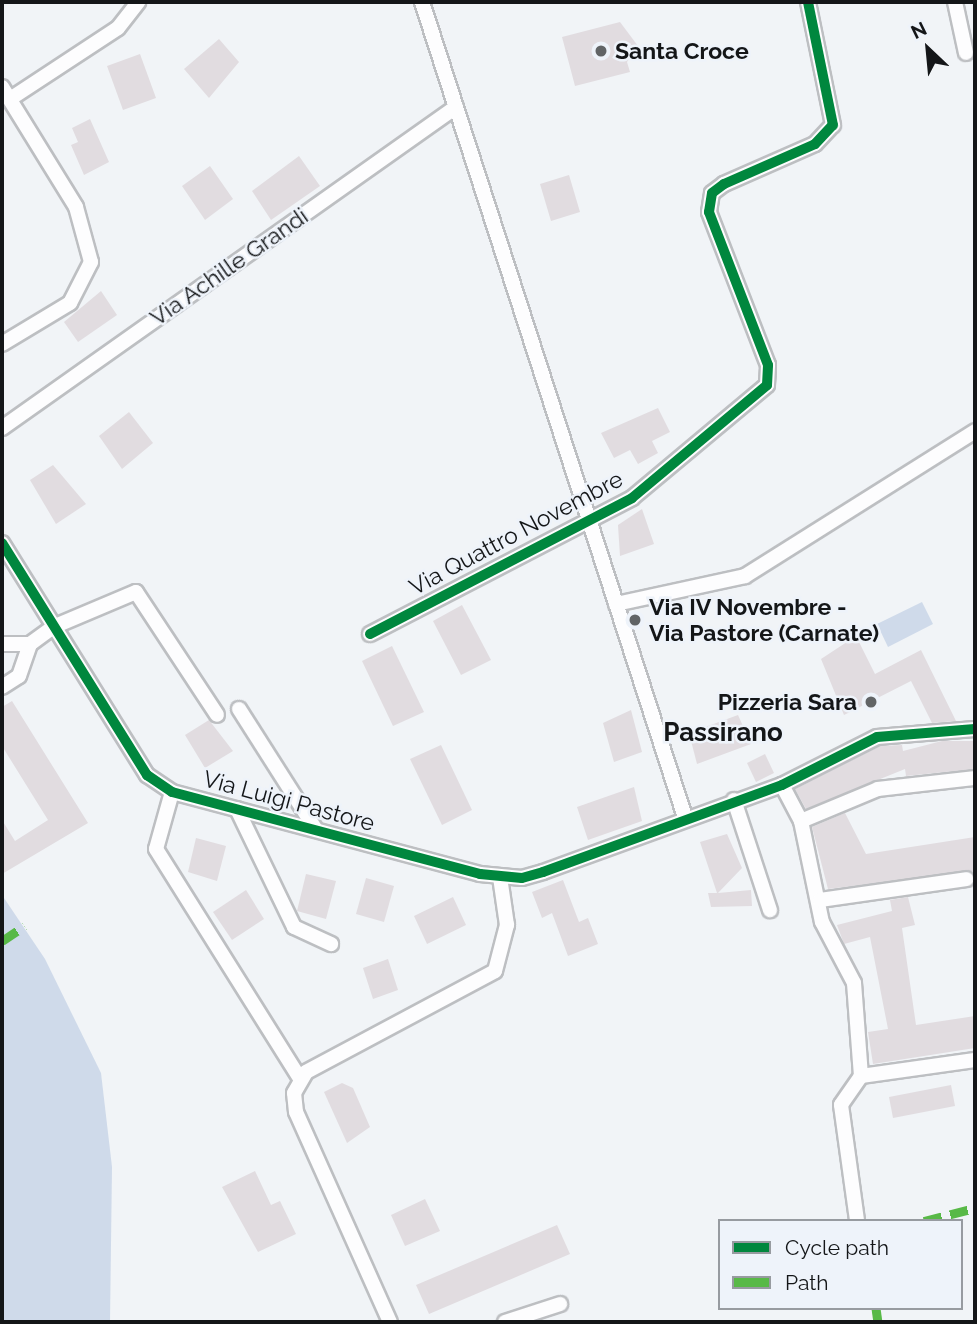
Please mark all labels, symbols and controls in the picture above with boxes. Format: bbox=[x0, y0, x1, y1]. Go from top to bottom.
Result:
north arrow bbox=[893, 14, 963, 84]
text: N bbox=[907, 17, 930, 43]
place label: Santa Croce bbox=[615, 37, 749, 65]
marker: Santa Croce bbox=[593, 43, 609, 59]
street label: Via Achille Grandi bbox=[145, 202, 313, 332]
street label: Via Quattro Novembre bbox=[405, 465, 627, 601]
place label: Via IV Novembre - Via Pastore (Carnate) bbox=[649, 593, 879, 647]
marker: Via IV Novembre - Via Pastore (Carnate) bbox=[627, 612, 643, 628]
place label: Pizzeria Sara bbox=[718, 688, 857, 716]
marker: Pizzeria Sara bbox=[863, 694, 879, 710]
district label: Passirano bbox=[663, 717, 783, 749]
street label: Via Luigi Pastore bbox=[200, 765, 378, 837]
legend bbox=[718, 1219, 963, 1310]
text: Cycle path bbox=[785, 1235, 889, 1260]
text: Path bbox=[785, 1270, 829, 1295]

